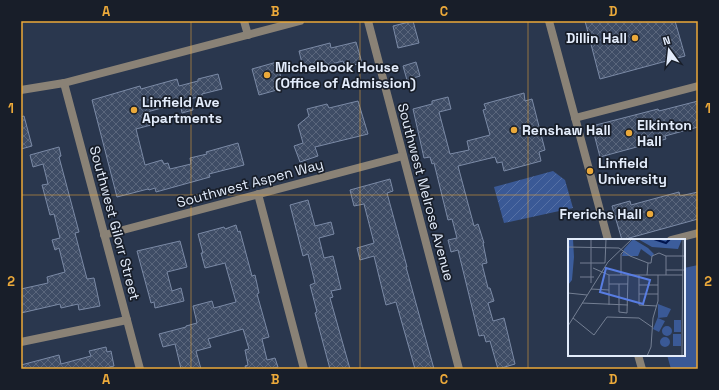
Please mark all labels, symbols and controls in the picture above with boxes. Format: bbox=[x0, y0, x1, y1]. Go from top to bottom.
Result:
text: A bbox=[102, 3, 111, 20]
text: B bbox=[271, 3, 280, 20]
text: C bbox=[440, 3, 448, 20]
text: D bbox=[609, 3, 618, 20]
place label: Dillin Hall bbox=[566, 29, 627, 47]
north arrow bbox=[649, 30, 689, 70]
marker: Dillin Hall bbox=[630, 33, 640, 43]
text: N bbox=[661, 33, 672, 48]
place label: Michelbook House (Office of Admission) bbox=[275, 58, 416, 92]
marker: Michelbook House (Office of Admission) bbox=[262, 70, 272, 80]
place label: Linfield Ave Apartments bbox=[142, 93, 222, 127]
text: 1 bbox=[8, 100, 14, 117]
text: 1 bbox=[705, 100, 711, 117]
street label: Southwest Melrose Avenue bbox=[394, 101, 458, 283]
marker: Linfield Ave Apartments bbox=[129, 105, 139, 115]
place label: Elkinton Hall bbox=[637, 116, 692, 150]
place label: Renshaw Hall bbox=[522, 121, 611, 139]
marker: Renshaw Hall bbox=[509, 125, 519, 135]
marker: Elkinton Hall bbox=[624, 128, 634, 138]
street label: Southwest Gilorr Street bbox=[86, 144, 144, 302]
place label: Linfield University bbox=[598, 154, 667, 188]
street label: Southwest Aspen Way bbox=[175, 155, 325, 211]
marker: Linfield University bbox=[585, 166, 595, 176]
place label: Frerichs Hall bbox=[559, 205, 642, 223]
marker: Frerichs Hall bbox=[645, 209, 655, 219]
inset map bbox=[568, 239, 685, 356]
text: 2 bbox=[7, 273, 15, 290]
text: 2 bbox=[704, 273, 712, 290]
text: A bbox=[102, 371, 111, 388]
text: B bbox=[271, 371, 280, 388]
text: C bbox=[440, 371, 448, 388]
text: D bbox=[609, 371, 618, 388]

